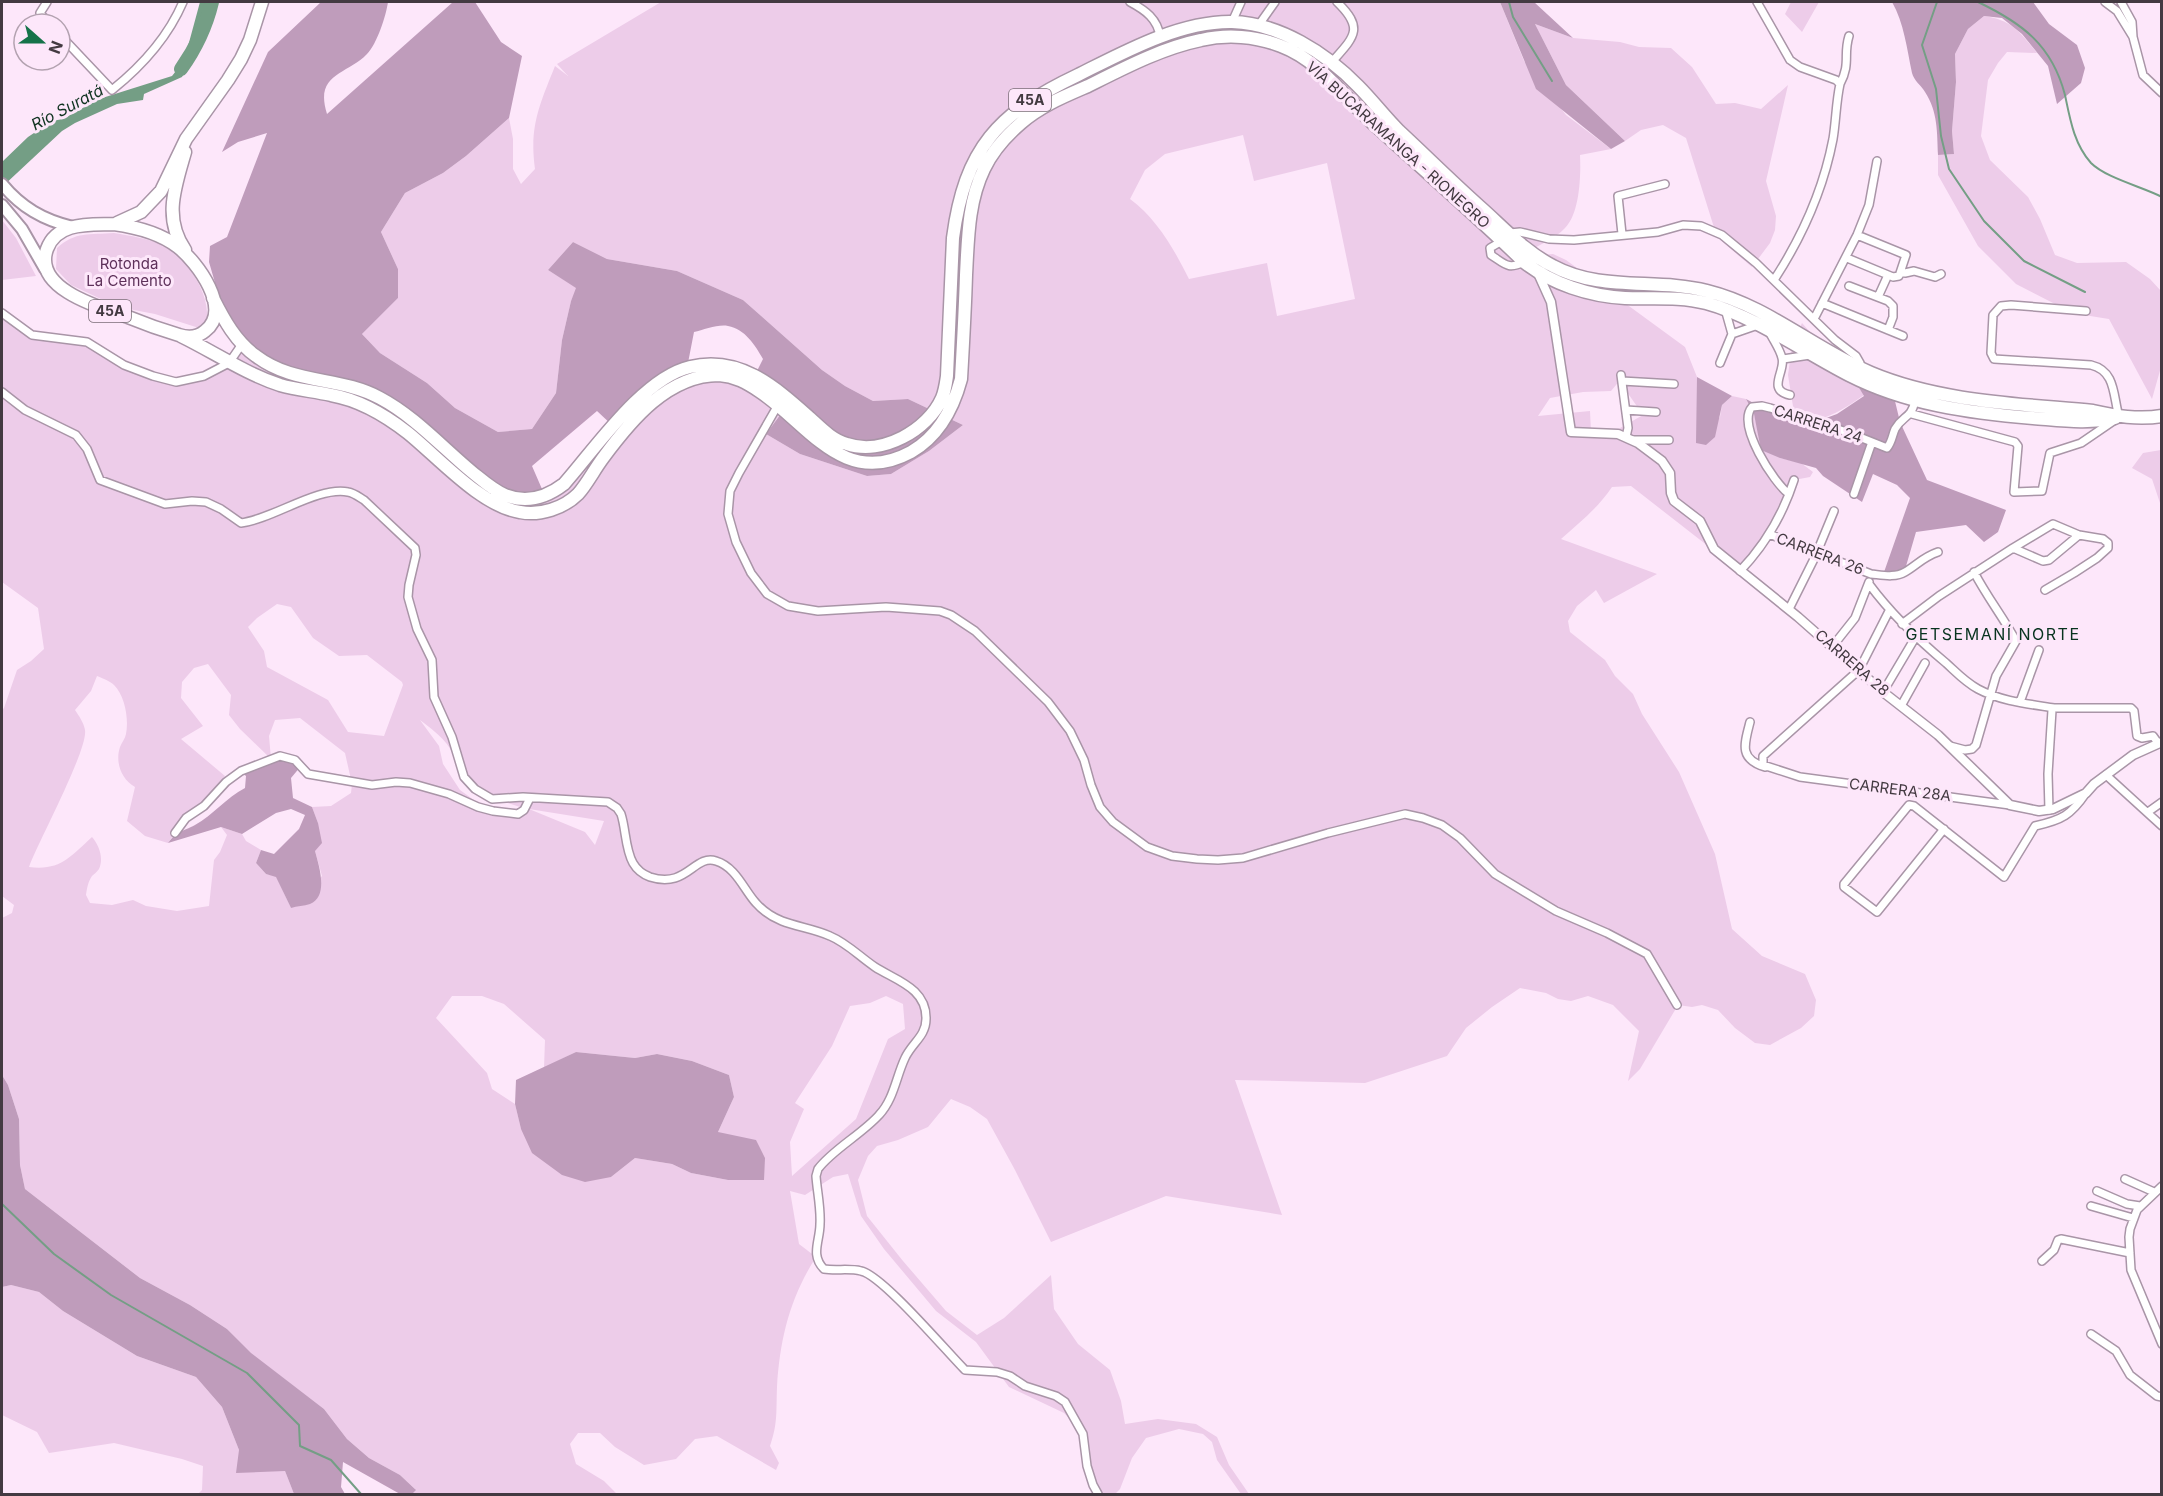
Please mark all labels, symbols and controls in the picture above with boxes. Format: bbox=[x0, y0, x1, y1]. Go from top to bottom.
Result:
north arrow bbox=[12, 12, 72, 72]
text: N bbox=[44, 38, 68, 57]
street label: VÍA BUCARAMANGA - RIONEGRO bbox=[1303, 57, 1494, 232]
water label: Río Suratá bbox=[28, 80, 107, 134]
road number: 45A bbox=[1009, 89, 1051, 111]
park label: Rotonda La Cemento bbox=[86, 254, 172, 290]
road number: 45A bbox=[89, 300, 131, 322]
street label: CARRERA 24 bbox=[1771, 400, 1865, 447]
street label: CARRERA 26 bbox=[1774, 528, 1867, 579]
district label: GETSEMANÍ NORTE bbox=[1905, 624, 2081, 644]
street label: CARRERA 28 bbox=[1811, 625, 1893, 700]
street label: CARRERA 28A bbox=[1848, 774, 1952, 805]

